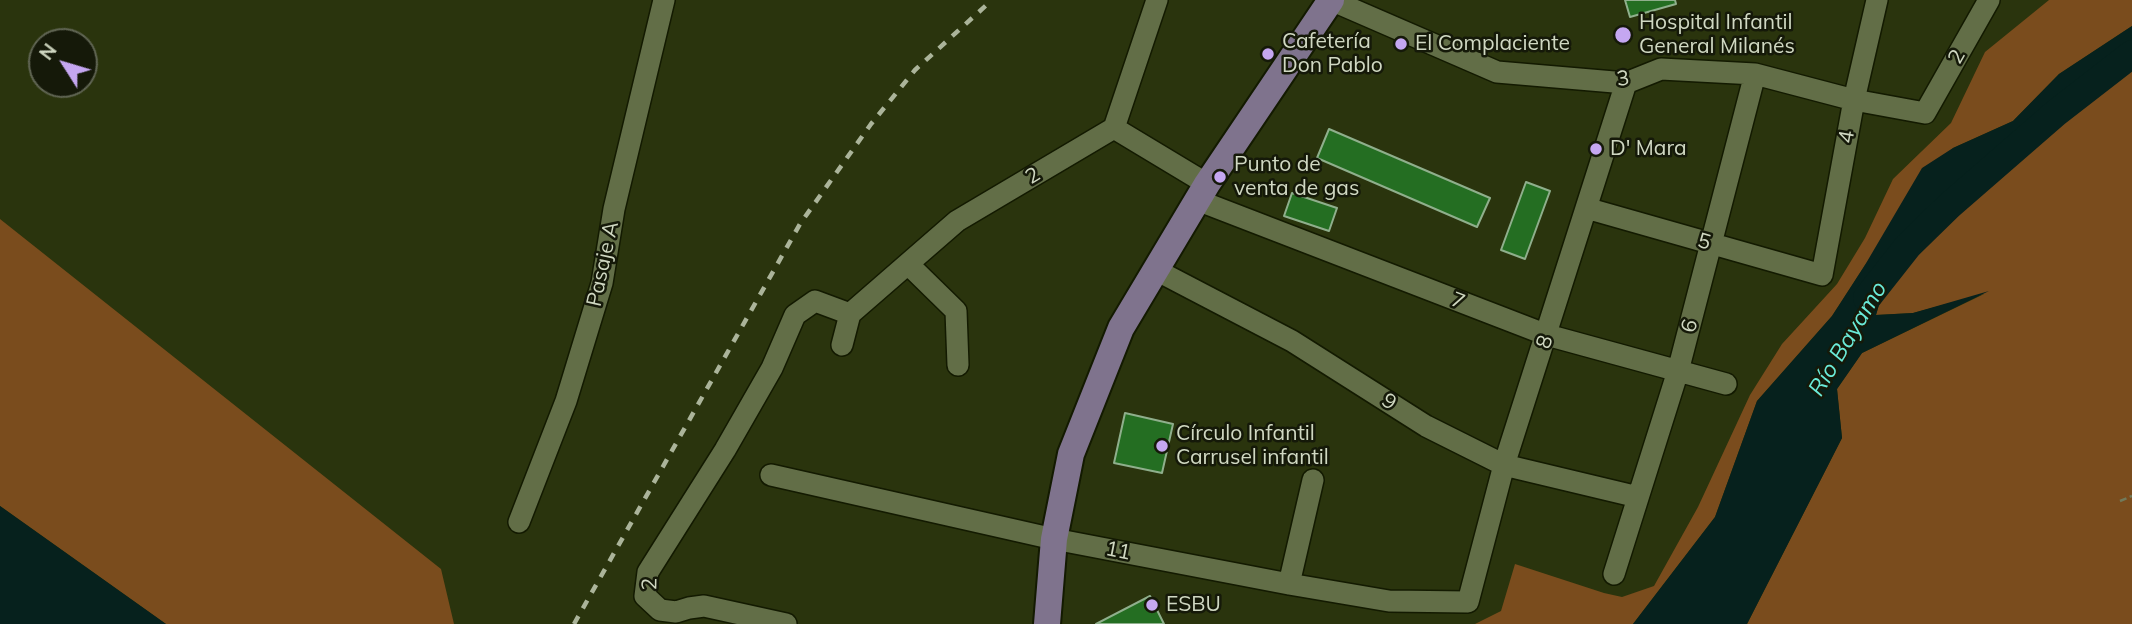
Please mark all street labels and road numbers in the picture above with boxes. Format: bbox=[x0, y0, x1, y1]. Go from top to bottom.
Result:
street label: 2 bbox=[1943, 45, 1971, 69]
street label: 3 bbox=[1615, 66, 1631, 92]
street label: 4 bbox=[1833, 129, 1861, 145]
street label: 2 bbox=[1021, 162, 1045, 190]
street label: Pasaje A bbox=[582, 219, 624, 309]
street label: 5 bbox=[1694, 228, 1714, 256]
street label: 7 bbox=[1448, 287, 1468, 315]
street label: 6 bbox=[1676, 317, 1704, 335]
street label: 8 bbox=[1531, 332, 1559, 352]
street label: 9 bbox=[1377, 388, 1401, 416]
street label: 11 bbox=[1103, 536, 1133, 566]
street label: 2 bbox=[637, 577, 663, 591]

